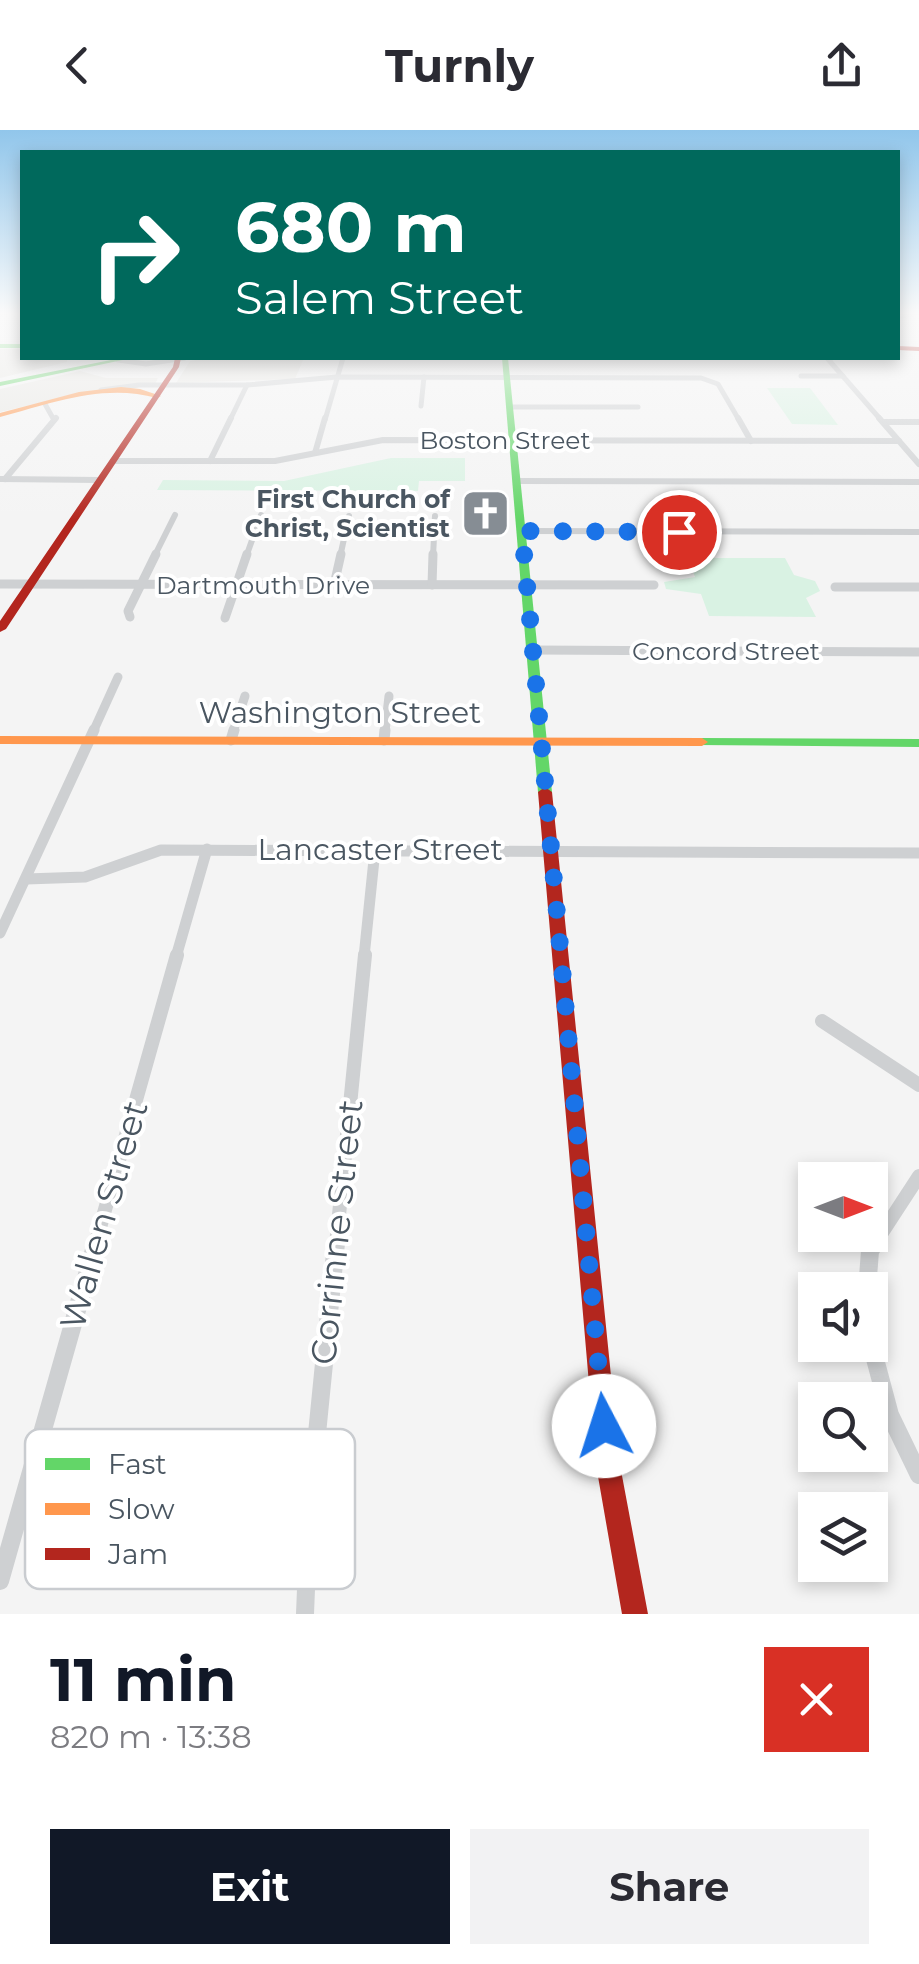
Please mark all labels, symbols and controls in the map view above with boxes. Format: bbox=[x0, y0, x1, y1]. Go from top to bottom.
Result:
icon: back bbox=[50, 38, 105, 93]
text: Turnly bbox=[385, 38, 534, 93]
icon: share bbox=[814, 38, 869, 93]
text: 680 m bbox=[235, 184, 467, 270]
icon: right bbox=[70, 190, 200, 320]
text: Salem Street bbox=[235, 270, 524, 325]
street label: Boston Street bbox=[419, 425, 591, 455]
place label: First Church of Christ, Scientist bbox=[245, 484, 451, 543]
church icon: First Church of Christ, Scientist bbox=[459, 487, 511, 539]
pin bbox=[637, 490, 722, 575]
icon: arrive bbox=[652, 505, 707, 560]
street label: Dartmouth Drive bbox=[156, 570, 370, 600]
street label: Concord Street bbox=[632, 636, 820, 666]
street label: Washington Street bbox=[199, 694, 481, 731]
street label: Lancaster Street bbox=[257, 831, 503, 868]
street label: Wallen Street bbox=[50, 1095, 157, 1334]
street label: Corrinne Street bbox=[301, 1097, 372, 1367]
north arrow bbox=[798, 1162, 888, 1252]
map controls bbox=[798, 1162, 888, 1582]
button: sound bbox=[798, 1272, 888, 1362]
position arrow bbox=[552, 1374, 656, 1478]
button: search bbox=[798, 1382, 888, 1472]
legend bbox=[25, 1429, 355, 1589]
text: Fast bbox=[108, 1447, 167, 1481]
text: Slow bbox=[108, 1492, 175, 1526]
button: layers bbox=[798, 1492, 888, 1582]
text: Jam bbox=[107, 1537, 168, 1571]
text: 11 min bbox=[50, 1643, 236, 1716]
button: close bbox=[764, 1647, 869, 1752]
text: 820 m · 13:38 bbox=[50, 1717, 252, 1756]
button: Exit bbox=[50, 1829, 450, 1944]
button: Share bbox=[470, 1829, 869, 1944]

